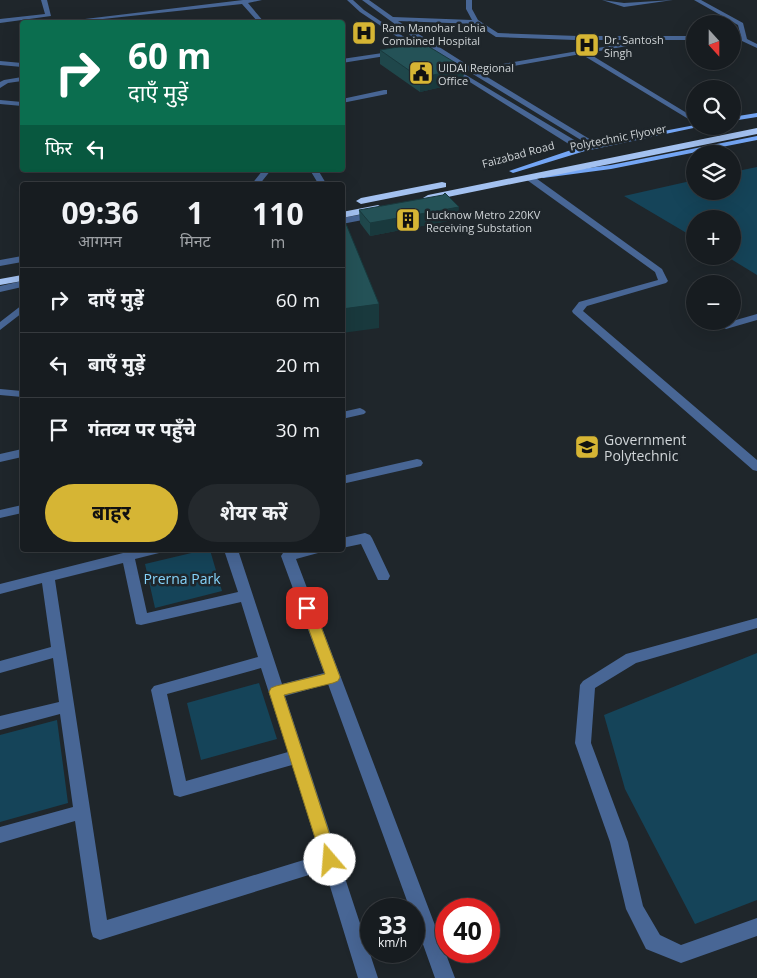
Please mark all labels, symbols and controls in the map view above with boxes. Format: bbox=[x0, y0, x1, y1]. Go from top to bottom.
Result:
north arrow bbox=[686, 15, 741, 70]
map controls bbox=[686, 15, 741, 330]
hospital icon: Ram Manohar Lohia Combined Hospital bbox=[351, 20, 377, 46]
place label: Ram Manohar Lohia Combined Hospital bbox=[382, 20, 486, 48]
text: 60 m bbox=[128, 32, 211, 79]
hospital icon: Dr. Santosh Singh bbox=[574, 32, 600, 58]
place label: Dr. Santosh Singh bbox=[604, 32, 664, 60]
icon: right bbox=[45, 40, 110, 105]
public building icon: UIDAI Regional Office bbox=[408, 60, 434, 86]
place label: UIDAI Regional Office bbox=[438, 60, 514, 88]
text: दाएँ मुड़ें bbox=[128, 77, 188, 107]
button: search bbox=[686, 80, 741, 135]
street label: Polytechnic Flyover bbox=[568, 120, 668, 154]
text: फिर bbox=[45, 135, 72, 161]
icon: left bbox=[82, 135, 110, 163]
street label: Faizabad Road bbox=[480, 137, 556, 171]
button: layers bbox=[686, 145, 741, 200]
text: 09:36 bbox=[61, 192, 139, 233]
text: 1 bbox=[187, 192, 204, 233]
text: 110 bbox=[252, 193, 304, 234]
building icon: Lucknow Metro 220KV Receiving Substation bbox=[395, 207, 421, 233]
place label: Lucknow Metro 220KV Receiving Substation bbox=[426, 207, 541, 235]
button: + bbox=[686, 210, 741, 265]
text: आगमन bbox=[78, 230, 122, 252]
text: मिनट bbox=[180, 230, 211, 252]
text: m bbox=[270, 231, 285, 253]
button: − bbox=[686, 275, 741, 330]
icon: right bbox=[45, 286, 73, 314]
text: दाएँ मुड़ें bbox=[88, 286, 144, 312]
text: 60 m bbox=[276, 287, 320, 313]
icon: left bbox=[45, 351, 73, 379]
text: बाएँ मुड़ें bbox=[88, 351, 145, 377]
text: 20 m bbox=[276, 352, 320, 378]
icon: arrive bbox=[45, 416, 73, 444]
text: गंतव्य पर पहुँचे bbox=[88, 416, 196, 442]
text: 30 m bbox=[276, 417, 320, 443]
place label: Government Polytechnic bbox=[604, 430, 686, 465]
school or university icon: Government Polytechnic bbox=[574, 434, 600, 460]
button: बाहर bbox=[45, 484, 178, 542]
button: शेयर करें bbox=[188, 484, 320, 542]
park label: Prerna Park bbox=[143, 569, 221, 588]
pin bbox=[286, 587, 328, 629]
icon: arrive bbox=[293, 594, 321, 622]
position arrow bbox=[303, 833, 355, 885]
speed limit sign: 40 bbox=[435, 898, 500, 963]
text: 33 bbox=[378, 907, 407, 941]
text: km/h bbox=[378, 934, 407, 951]

